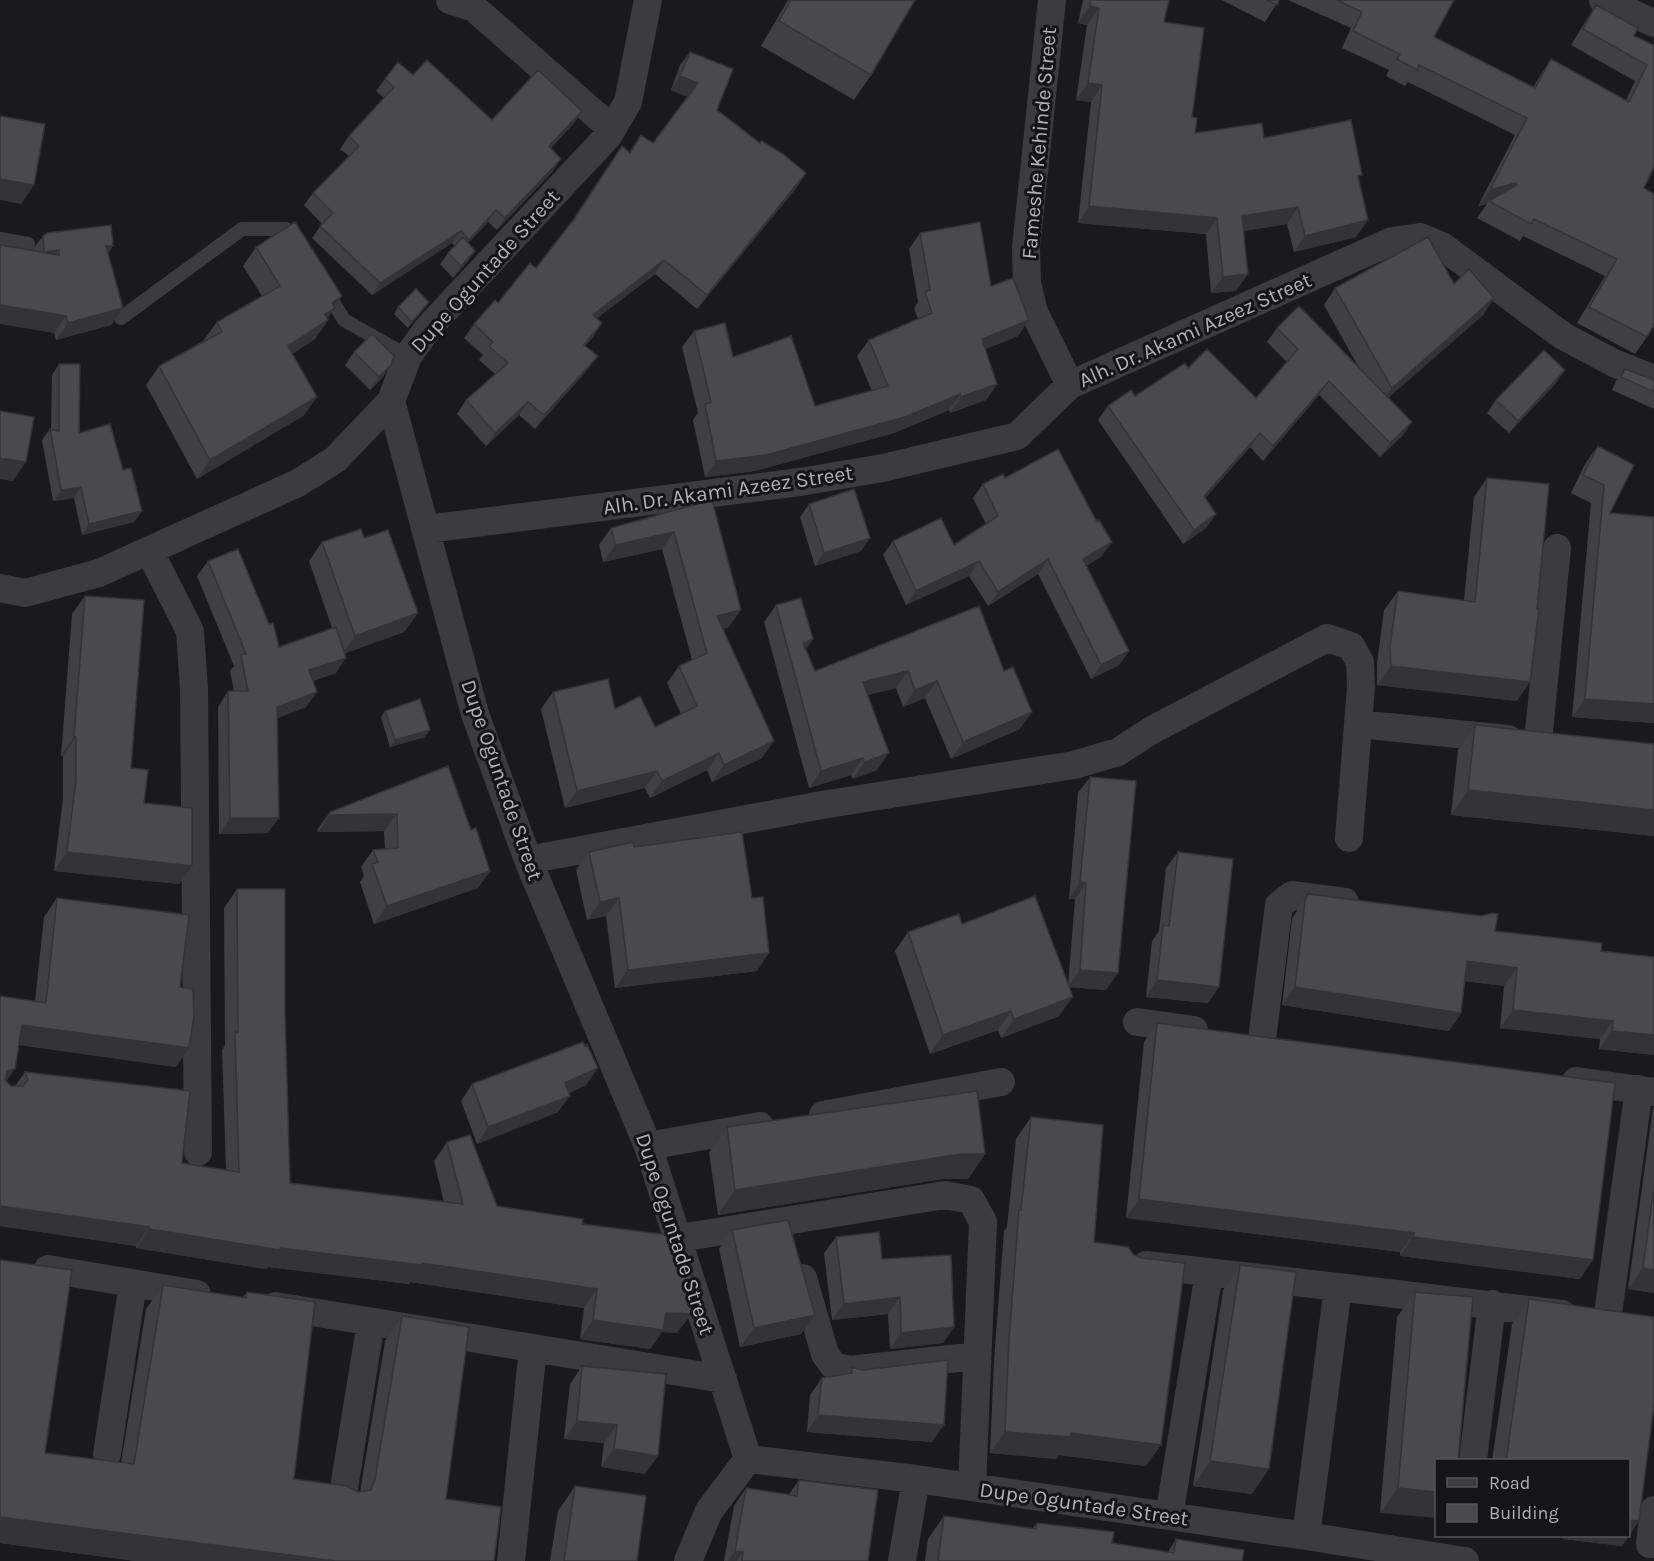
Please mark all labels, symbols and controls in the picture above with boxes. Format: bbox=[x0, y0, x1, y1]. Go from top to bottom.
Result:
street label: Fameshe Kehinde Street bbox=[1017, 26, 1061, 260]
street label: Dupe Oguntade Street bbox=[406, 185, 564, 357]
street label: Alh. Dr. Akami Azeez Street bbox=[1075, 268, 1315, 392]
street label: Alh. Dr. Akami Azeez Street bbox=[602, 461, 855, 519]
street label: Dupe Oguntade Street bbox=[456, 676, 548, 884]
street label: Dupe Oguntade Street bbox=[631, 1130, 719, 1338]
legend bbox=[1435, 1459, 1630, 1537]
text: Road bbox=[1489, 1472, 1530, 1494]
street label: Dupe Oguntade Street bbox=[978, 1477, 1190, 1531]
text: Building bbox=[1489, 1502, 1559, 1524]

